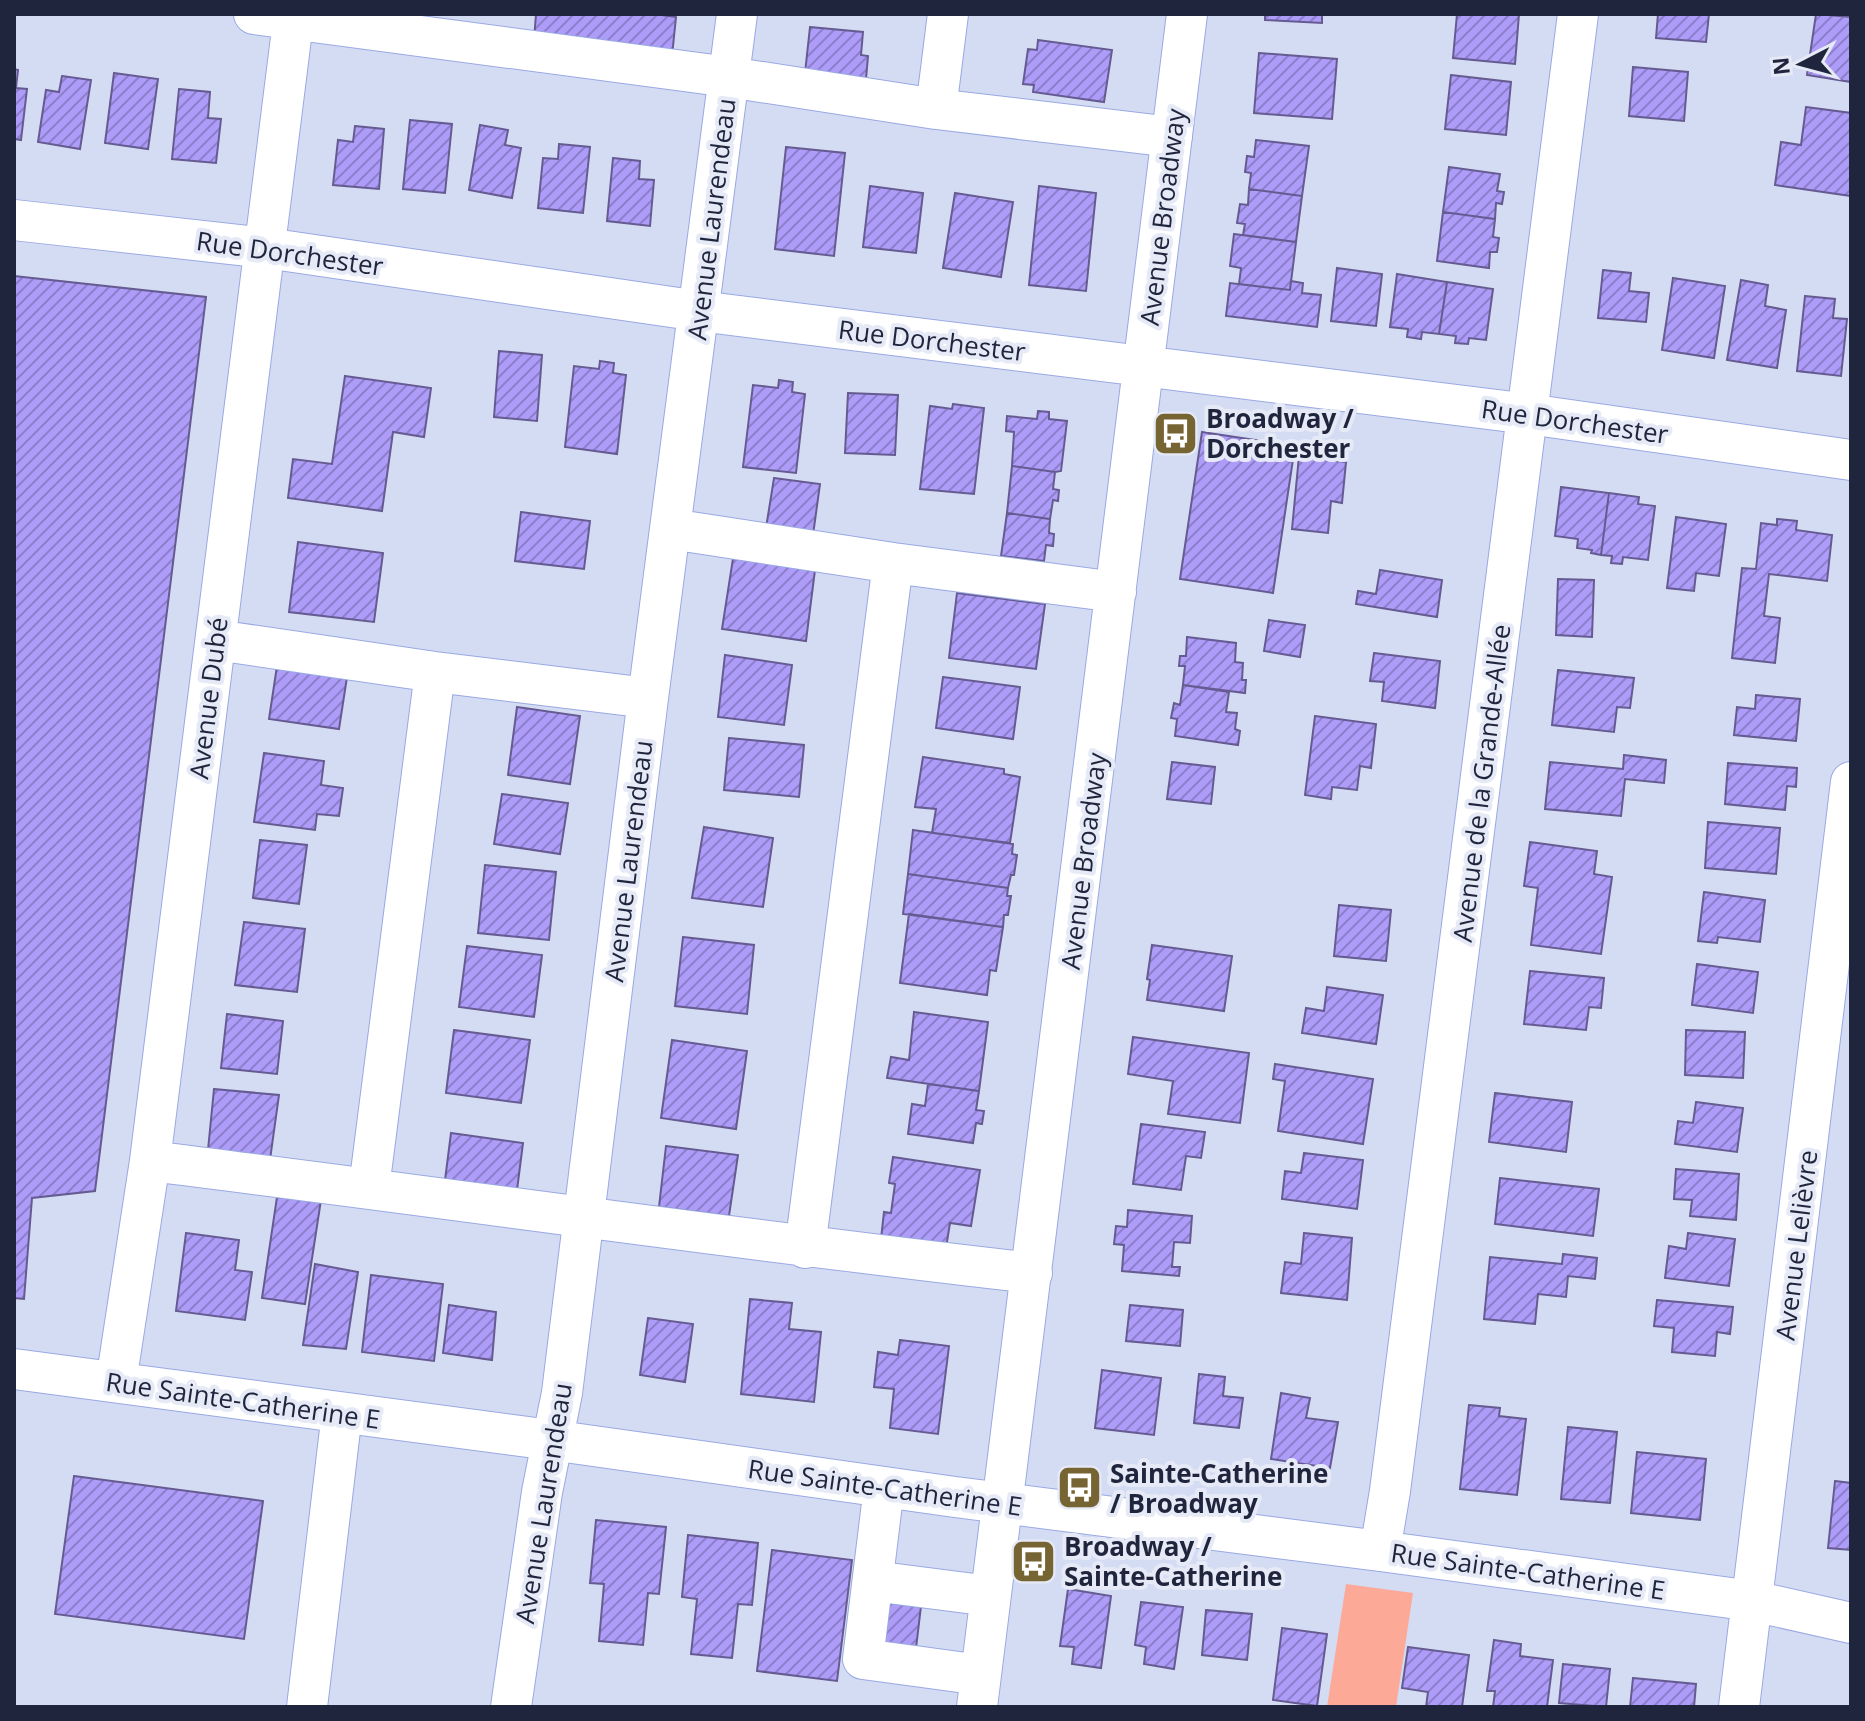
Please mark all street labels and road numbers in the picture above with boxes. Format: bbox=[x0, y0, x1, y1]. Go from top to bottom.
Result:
street label: Avenue Laurendeau bbox=[678, 96, 744, 342]
street label: Avenue Broadway bbox=[1131, 106, 1193, 328]
street label: Rue Dorchester bbox=[194, 222, 386, 284]
street label: Rue Dorchester bbox=[836, 311, 1028, 369]
street label: Rue Dorchester bbox=[1479, 390, 1671, 452]
street label: Avenue Dubé bbox=[180, 615, 236, 781]
street label: Avenue de la Grande-Allée bbox=[1444, 622, 1518, 944]
street label: Avenue Laurendeau bbox=[595, 738, 661, 984]
street label: Avenue Broadway bbox=[1052, 750, 1114, 972]
street label: Avenue Lelièvre bbox=[1766, 1148, 1826, 1342]
street label: Rue Sainte-Catherine E bbox=[104, 1363, 382, 1437]
street label: Avenue Laurendeau bbox=[506, 1380, 580, 1626]
street label: Rue Sainte-Catherine E bbox=[746, 1450, 1024, 1524]
street label: Rue Sainte-Catherine E bbox=[1389, 1534, 1667, 1608]

